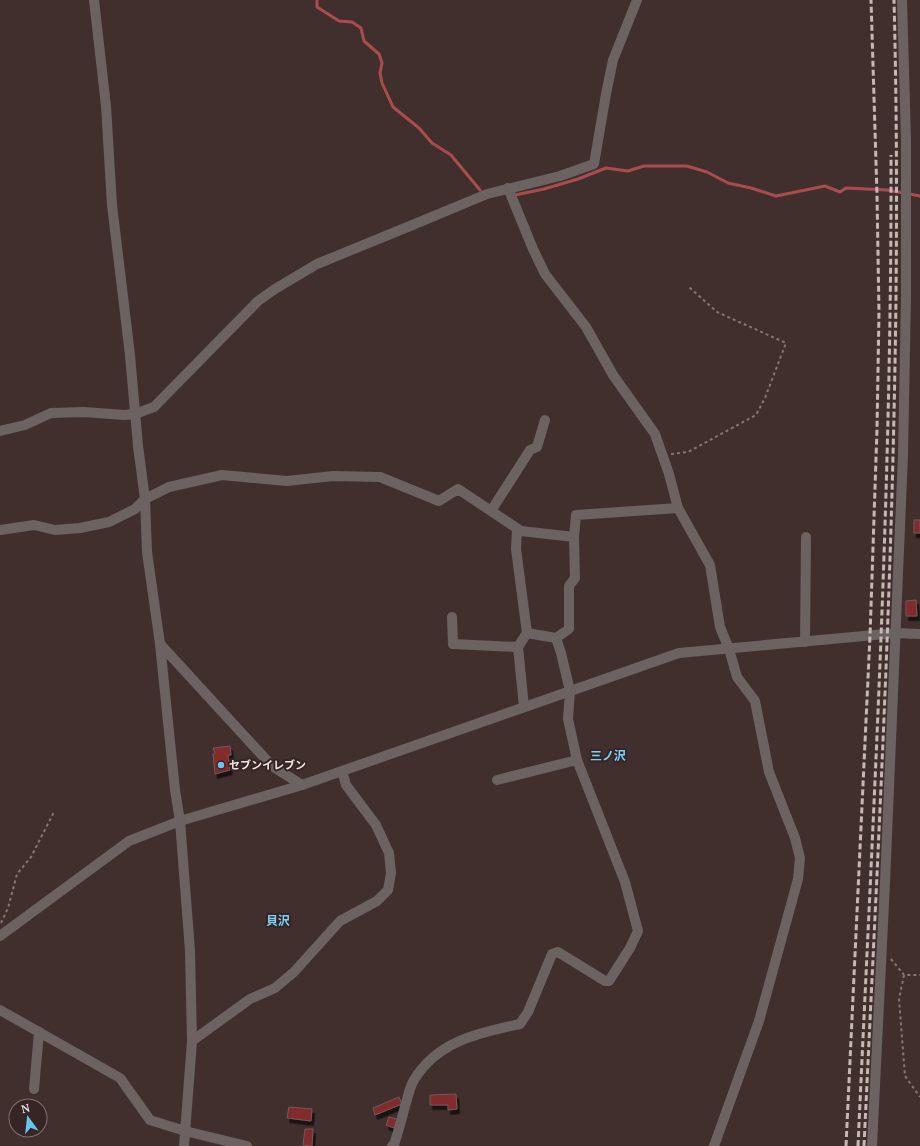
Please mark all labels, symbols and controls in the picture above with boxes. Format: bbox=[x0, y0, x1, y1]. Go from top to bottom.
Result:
district label: 三ノ沢 bbox=[590, 748, 626, 763]
place label: セブンイレブン bbox=[229, 758, 306, 772]
marker: セブンイレブン bbox=[216, 760, 226, 770]
district label: 貝沢 bbox=[266, 913, 290, 928]
north arrow bbox=[8, 1098, 48, 1138]
text: N bbox=[20, 1100, 32, 1116]

